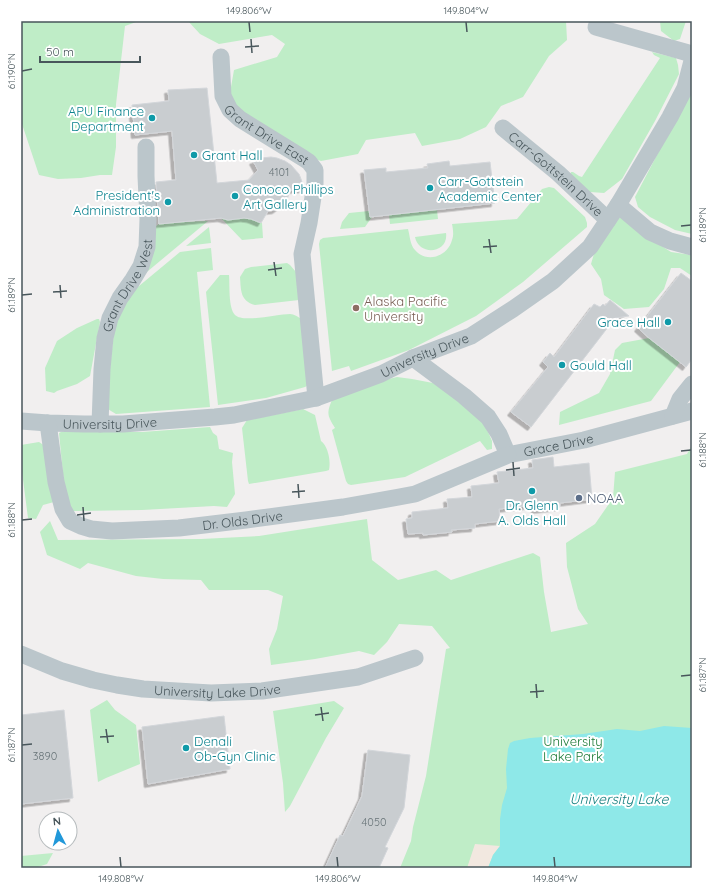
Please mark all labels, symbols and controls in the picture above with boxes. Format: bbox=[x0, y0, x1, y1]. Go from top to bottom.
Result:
text: 149.806°W bbox=[226, 4, 272, 17]
text: 149.804°W bbox=[443, 4, 489, 17]
scale bar bbox=[40, 38, 140, 64]
text: 50 m bbox=[46, 44, 74, 59]
text: 61.190°N bbox=[5, 53, 18, 89]
street label: Grant Drive East bbox=[221, 102, 312, 168]
place label: APU Finance Department bbox=[68, 103, 144, 134]
marker: APU Finance Department bbox=[147, 113, 157, 123]
street label: Carr-Gottstein Drive bbox=[505, 128, 607, 219]
place label: Grant Hall bbox=[202, 147, 262, 163]
marker: Grant Hall bbox=[189, 150, 199, 160]
house number: 4101 bbox=[269, 165, 289, 179]
place label: Carr-Gottstein Academic Center bbox=[438, 173, 541, 204]
place label: Conoco Phillips Art Gallery bbox=[243, 181, 334, 212]
marker: Carr-Gottstein Academic Center bbox=[425, 183, 435, 193]
place label: President's Administration bbox=[73, 187, 160, 218]
marker: Conoco Phillips Art Gallery bbox=[230, 191, 240, 201]
marker: President's Administration bbox=[163, 197, 173, 207]
text: 61.189°N bbox=[696, 207, 709, 243]
street label: Grant Drive West bbox=[99, 239, 155, 334]
text: 61.189°N bbox=[5, 277, 18, 313]
place label: Alaska Pacific University bbox=[364, 293, 447, 324]
marker: Alaska Pacific University bbox=[351, 303, 361, 313]
place label: Grace Hall bbox=[597, 314, 660, 330]
marker: Grace Hall bbox=[663, 317, 673, 327]
street label: University Drive bbox=[378, 330, 471, 381]
place label: Gould Hall bbox=[570, 357, 632, 373]
marker: Gould Hall bbox=[557, 360, 567, 370]
street label: University Drive bbox=[62, 413, 158, 432]
street label: Grace Drive bbox=[522, 430, 595, 460]
text: 61.188°N bbox=[696, 432, 709, 468]
marker: Dr. Glenn A. Olds Hall bbox=[527, 486, 537, 496]
place label: NOAA bbox=[587, 490, 624, 506]
marker: NOAA bbox=[574, 493, 584, 503]
place label: Dr. Glenn A. Olds Hall bbox=[498, 497, 566, 528]
text: 61.188°N bbox=[5, 502, 18, 538]
street label: Dr. Olds Drive bbox=[202, 507, 284, 533]
text: 61.187°N bbox=[696, 658, 709, 692]
street label: University Lake Drive bbox=[154, 680, 282, 701]
text: 61.187°N bbox=[5, 728, 18, 762]
place label: Denali Ob-Gyn Clinic bbox=[194, 733, 276, 764]
park label: University Lake Park bbox=[543, 733, 603, 764]
marker: Denali Ob-Gyn Clinic bbox=[181, 743, 191, 753]
house number: 3890 bbox=[33, 749, 57, 763]
water label: University Lake bbox=[570, 790, 669, 808]
north arrow bbox=[38, 811, 78, 851]
text: N bbox=[52, 814, 62, 828]
house number: 4050 bbox=[362, 815, 386, 829]
text: 149.808°W bbox=[98, 872, 144, 885]
text: 149.806°W bbox=[315, 872, 361, 885]
text: 149.804°W bbox=[532, 872, 578, 885]

